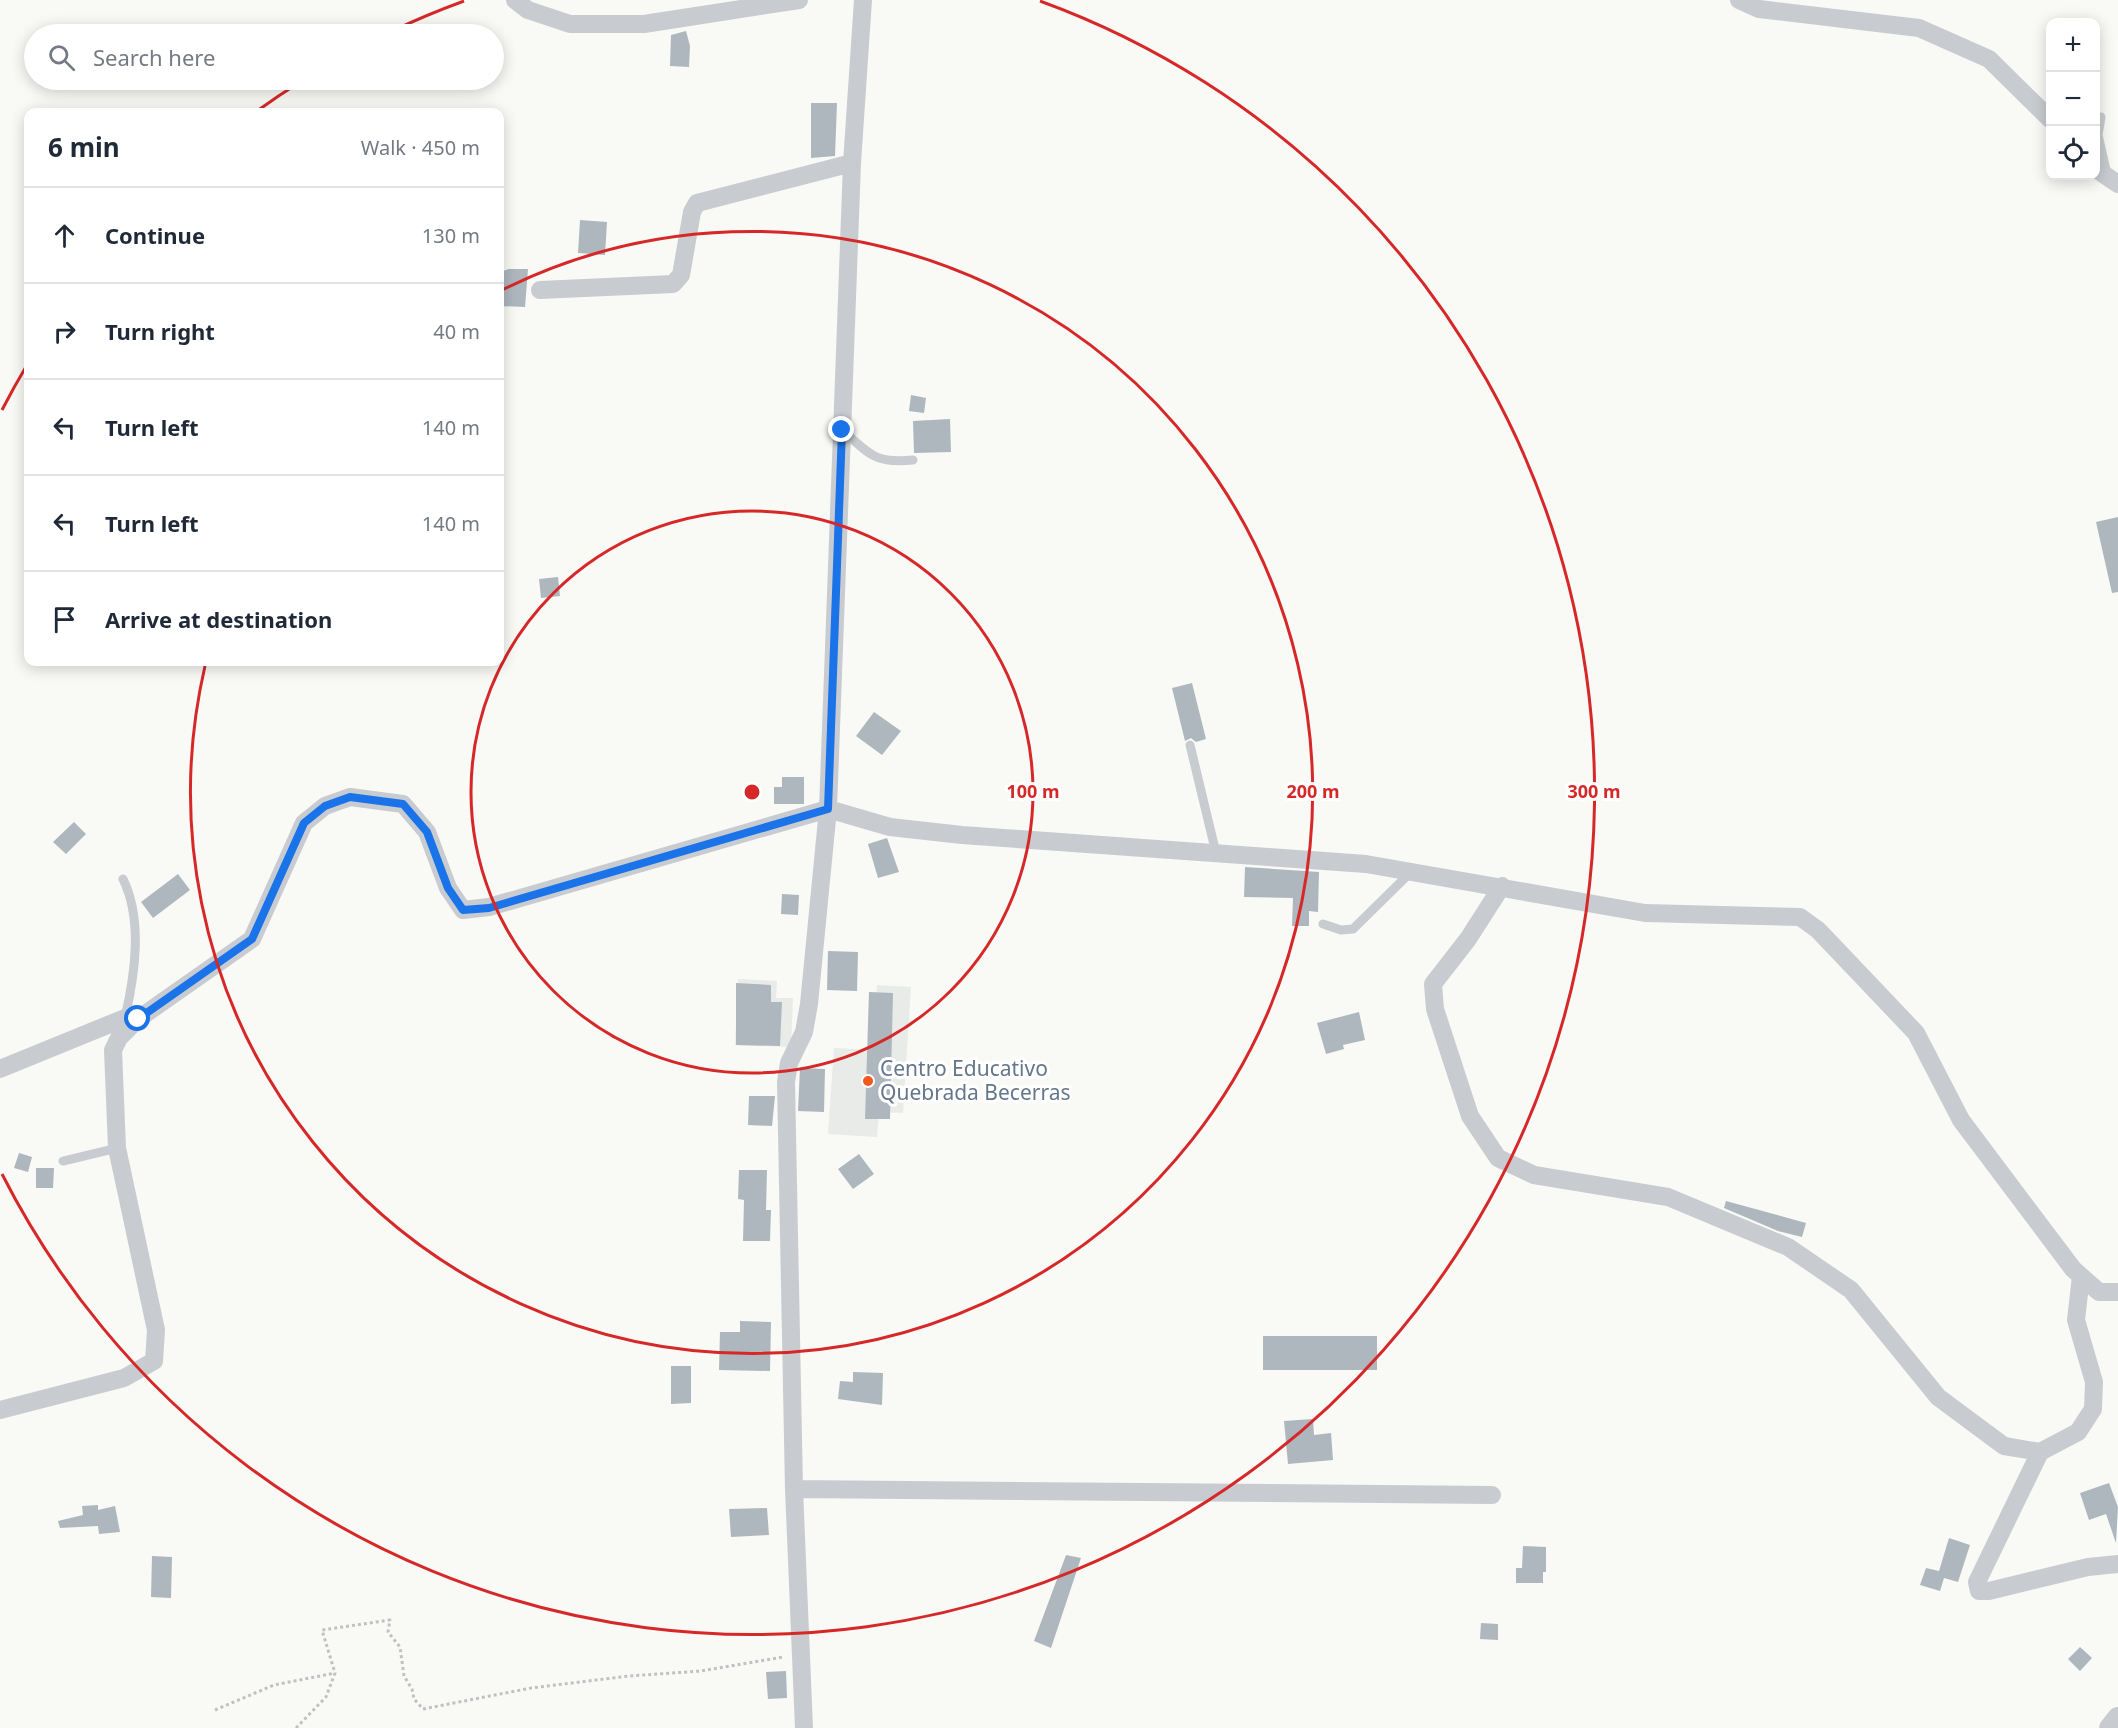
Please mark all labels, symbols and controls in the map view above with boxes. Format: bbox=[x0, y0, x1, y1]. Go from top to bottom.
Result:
map controls bbox=[2046, 18, 2100, 180]
button: + bbox=[2046, 18, 2100, 72]
search box bbox=[24, 24, 504, 90]
icon: search bbox=[45, 41, 78, 74]
text: Search here bbox=[93, 42, 215, 72]
button: − bbox=[2046, 72, 2100, 126]
button: locate bbox=[2046, 126, 2100, 180]
text: 6 min bbox=[48, 129, 120, 165]
text: Walk · 450 m bbox=[361, 134, 480, 161]
icon: ahead bbox=[48, 219, 81, 252]
text: Continue bbox=[105, 220, 205, 250]
text: 130 m bbox=[422, 222, 480, 249]
icon: right bbox=[48, 315, 81, 348]
text: Turn right bbox=[105, 316, 215, 346]
text: 40 m bbox=[433, 318, 480, 345]
icon: left bbox=[48, 411, 81, 444]
text: Turn left bbox=[105, 412, 199, 442]
text: 140 m bbox=[422, 414, 480, 441]
route end bbox=[828, 416, 854, 442]
icon: left bbox=[48, 507, 81, 540]
text: Turn left bbox=[105, 508, 199, 538]
text: 140 m bbox=[422, 510, 480, 537]
icon: arrive bbox=[48, 603, 81, 636]
text: Arrive at destination bbox=[105, 604, 332, 634]
text: 100 m bbox=[1006, 779, 1060, 803]
text: 200 m bbox=[1286, 779, 1340, 803]
text: 300 m bbox=[1567, 779, 1621, 803]
centre of rings bbox=[742, 782, 762, 802]
route start bbox=[124, 1005, 150, 1031]
place label: Centro Educativo Quebrada Becerras bbox=[880, 1054, 1071, 1106]
marker: Centro Educativo Quebrada Becerras bbox=[861, 1074, 875, 1088]

